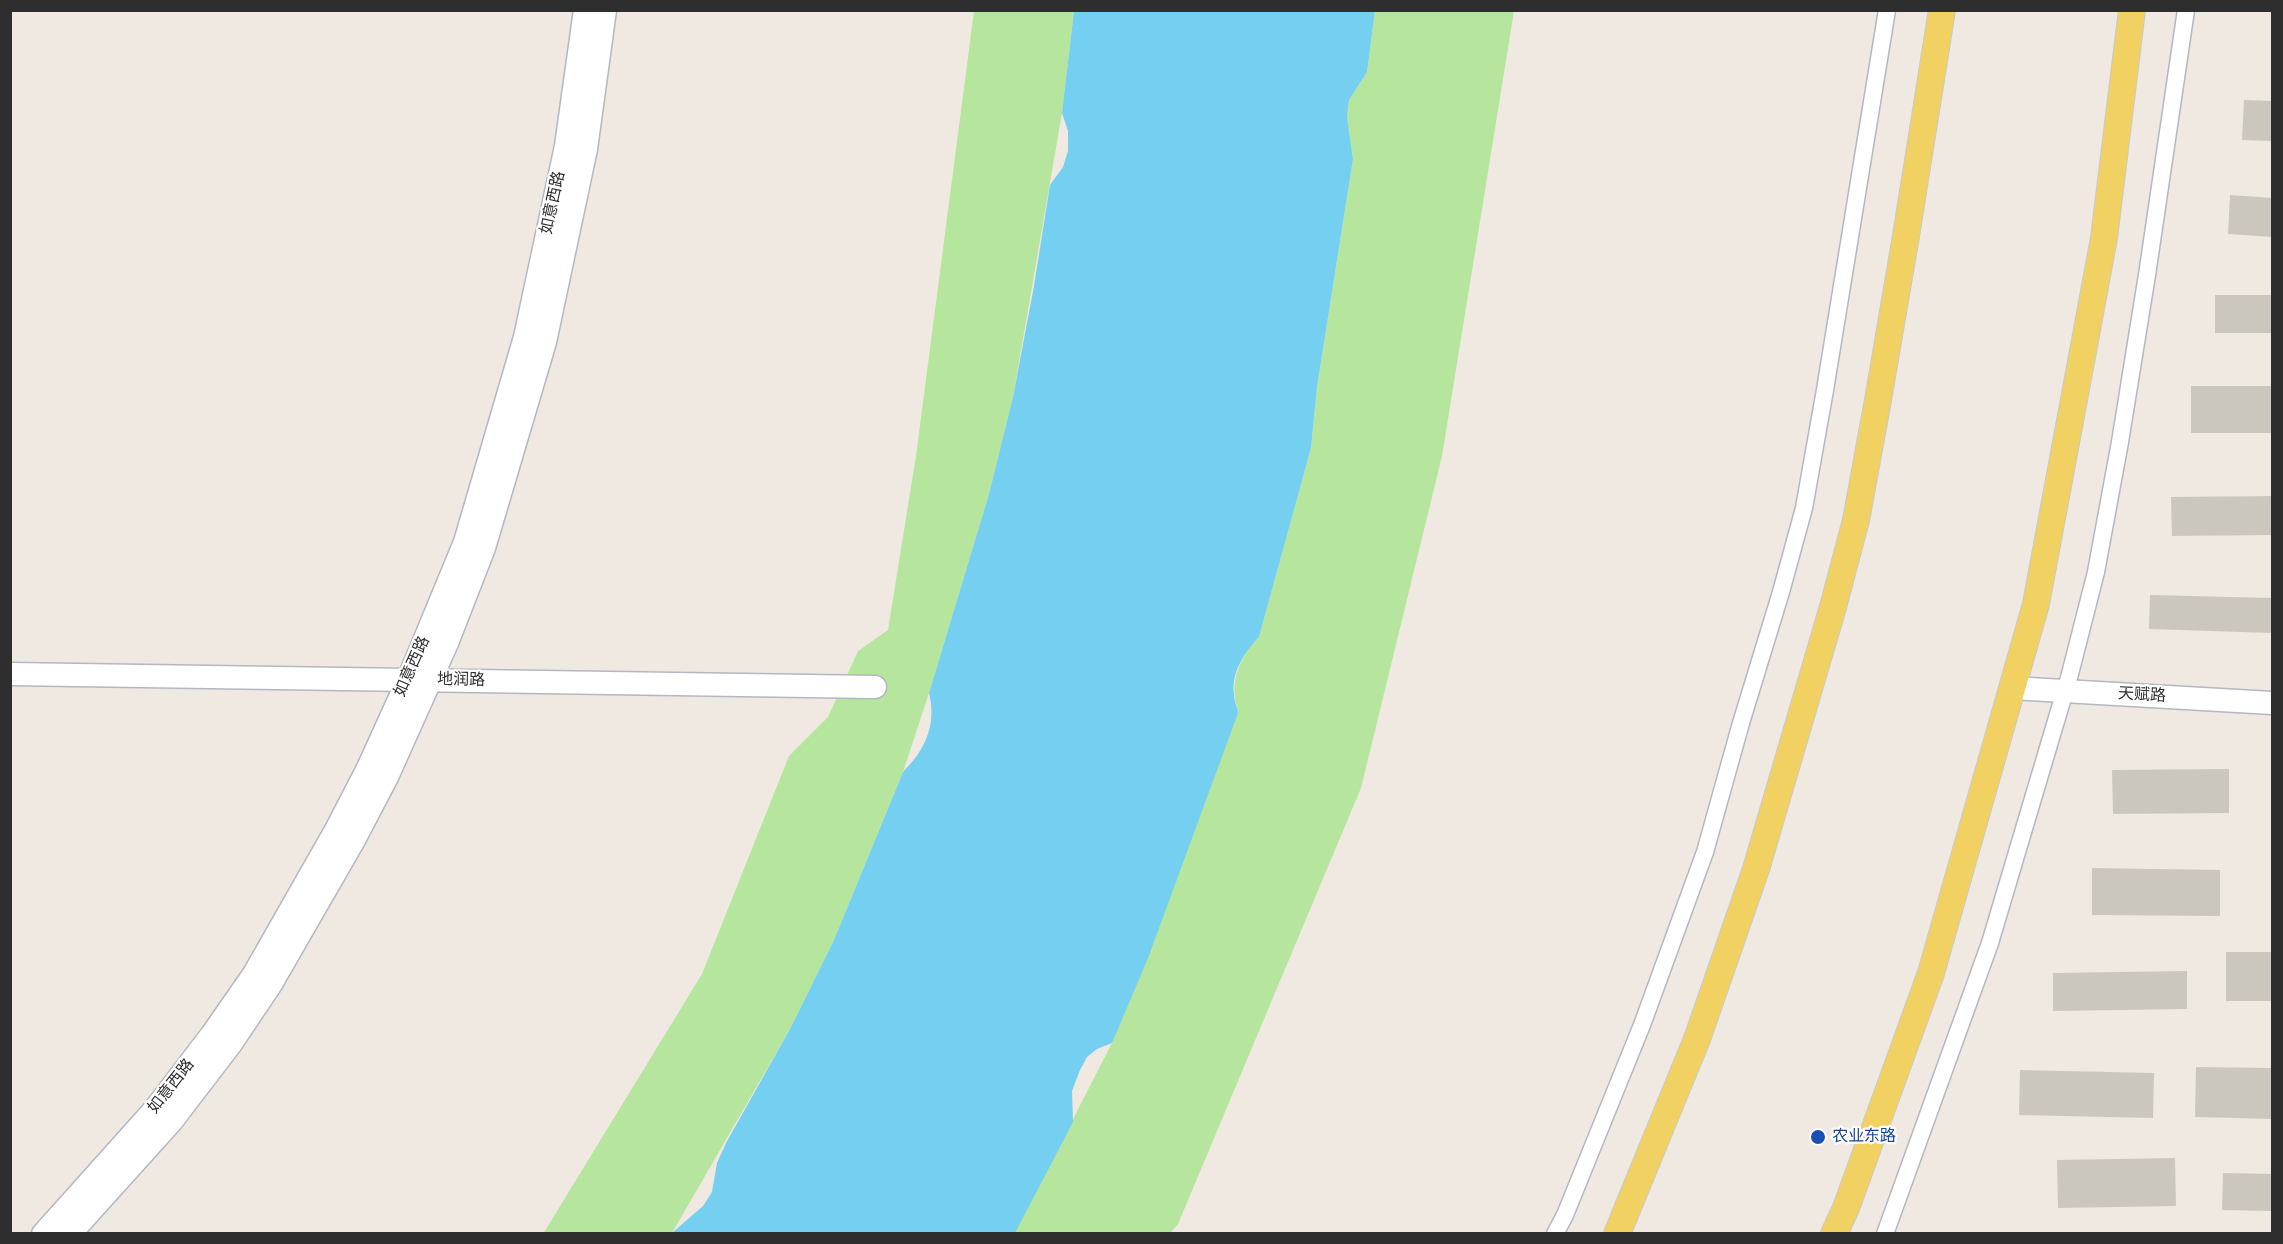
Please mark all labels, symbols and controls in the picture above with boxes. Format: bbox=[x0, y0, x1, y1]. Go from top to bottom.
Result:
street label: 如意西路 bbox=[538, 170, 570, 236]
street label: 如意西路 bbox=[391, 634, 435, 700]
street label: 地润路 bbox=[437, 671, 485, 691]
street label: 天赋路 bbox=[2118, 685, 2166, 707]
street label: 如意西路 bbox=[145, 1056, 199, 1118]
place label: 农业东路 bbox=[1832, 1127, 1896, 1147]
marker: 农业东路 bbox=[1809, 1128, 1827, 1146]

